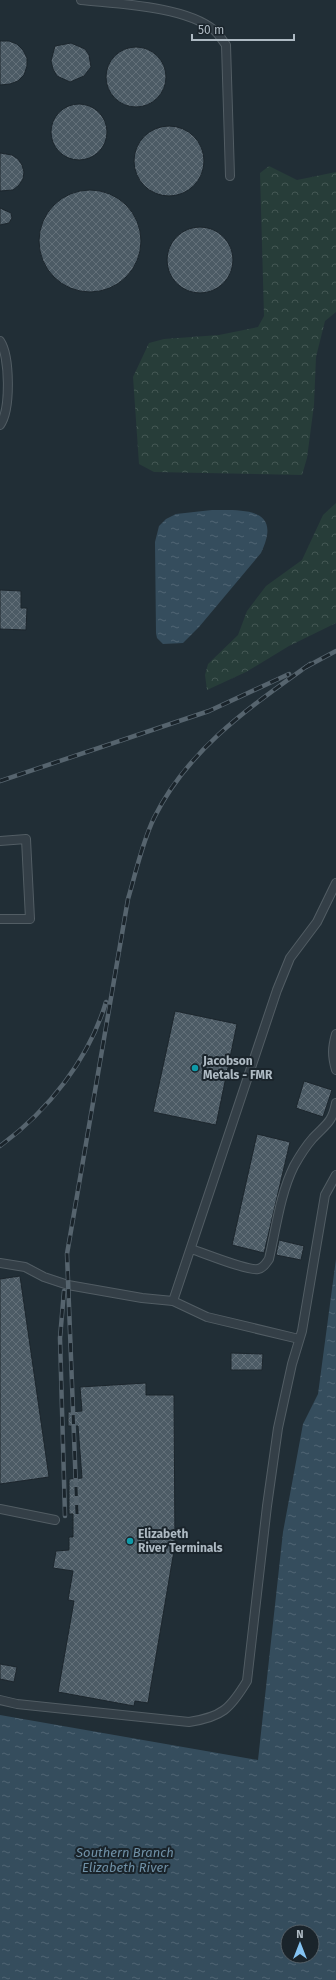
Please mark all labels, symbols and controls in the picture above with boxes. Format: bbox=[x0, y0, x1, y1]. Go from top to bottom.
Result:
scale bar bbox=[192, 16, 294, 42]
text: 50 m bbox=[198, 23, 224, 37]
place label: Jacobson Metals - FMR bbox=[202, 1054, 273, 1082]
marker: Jacobson Metals - FMR bbox=[190, 1063, 200, 1073]
place label: Elizabeth River Terminals bbox=[138, 1527, 223, 1555]
marker: Elizabeth River Terminals bbox=[125, 1536, 135, 1546]
water label: Southern Branch Elizabeth River bbox=[75, 1845, 174, 1875]
north arrow bbox=[280, 1924, 320, 1964]
text: N bbox=[296, 1928, 304, 1941]

